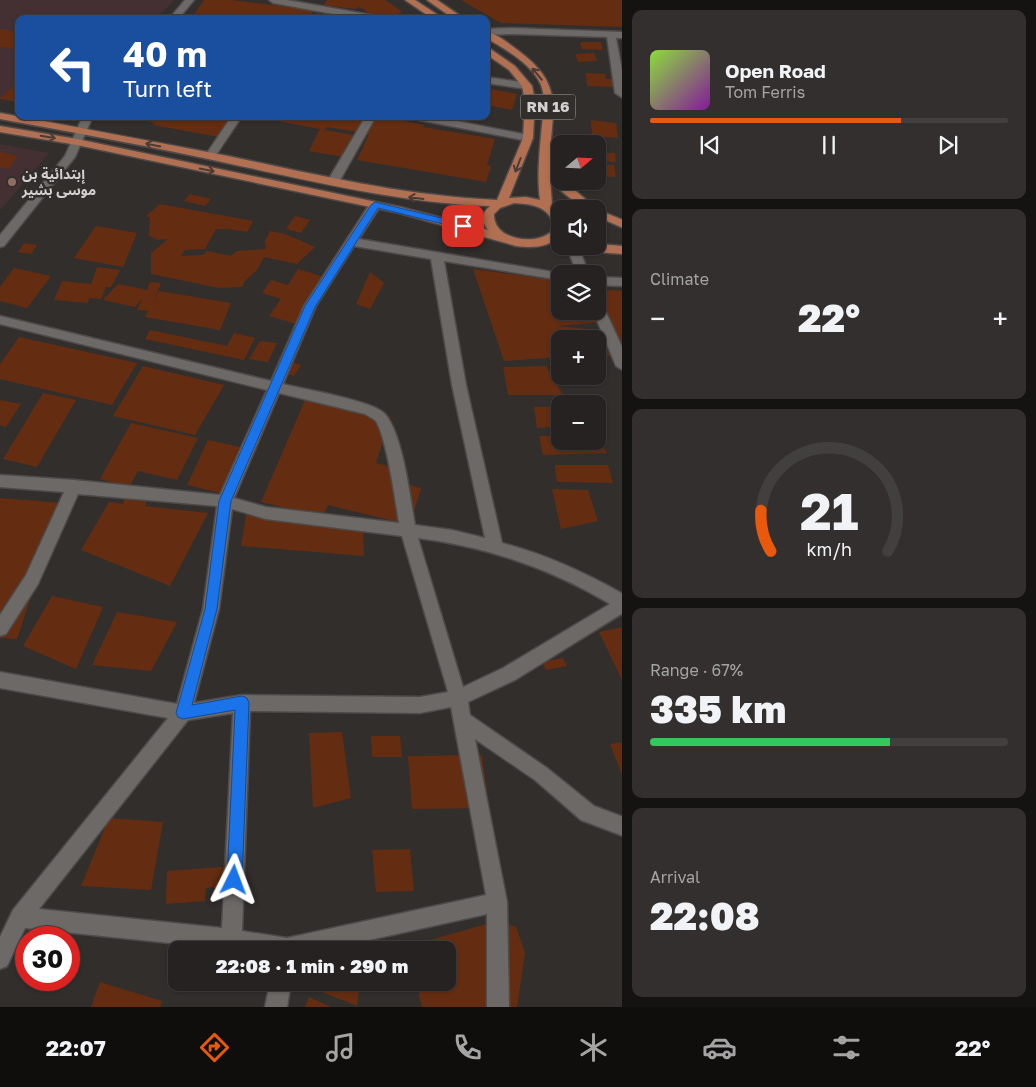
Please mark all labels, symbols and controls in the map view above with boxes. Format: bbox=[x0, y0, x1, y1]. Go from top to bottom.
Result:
text: 40 m bbox=[123, 33, 207, 75]
icon: left bbox=[40, 35, 105, 100]
text: Open Road bbox=[725, 59, 826, 82]
one-way arrow bbox=[531, 68, 542, 81]
text: Turn left bbox=[123, 75, 212, 102]
text: Tom Ferris bbox=[725, 82, 805, 102]
road number: RN 16 bbox=[520, 94, 576, 120]
icon: previous bbox=[696, 131, 724, 159]
icon: pause bbox=[815, 131, 843, 159]
icon: next bbox=[934, 131, 962, 159]
one-way arrow bbox=[40, 133, 56, 143]
north arrow bbox=[551, 135, 606, 190]
map controls bbox=[551, 135, 606, 450]
one-way arrow bbox=[146, 140, 162, 149]
one-way arrow bbox=[513, 156, 522, 172]
place label: إبتدائية بن موسى بشير bbox=[21, 165, 96, 199]
one-way arrow bbox=[199, 166, 215, 175]
marker: إبتدائية بن موسى بشير bbox=[6, 176, 18, 188]
one-way arrow bbox=[408, 192, 424, 202]
button: sound bbox=[551, 200, 606, 255]
pin bbox=[442, 205, 484, 247]
icon: arrive bbox=[449, 212, 477, 240]
button: layers bbox=[551, 265, 606, 320]
text: Climate bbox=[650, 269, 709, 289]
text: 22° bbox=[798, 295, 860, 340]
text: − bbox=[650, 302, 665, 335]
text: + bbox=[993, 302, 1008, 335]
button: + bbox=[551, 330, 606, 385]
button: − bbox=[551, 395, 606, 450]
text: 21 bbox=[800, 479, 858, 541]
text: km/h bbox=[806, 538, 852, 560]
text: Range · 67% bbox=[650, 660, 743, 680]
text: 335 km bbox=[650, 686, 786, 731]
position arrow bbox=[207, 853, 259, 905]
text: Arrival bbox=[650, 867, 700, 887]
text: 22:08 bbox=[650, 893, 760, 938]
speed limit sign: 30 bbox=[15, 926, 80, 991]
text: 22:08 · 1 min · 290 m bbox=[216, 954, 408, 977]
icon: directions bbox=[197, 1030, 232, 1065]
icon: music bbox=[323, 1030, 358, 1065]
icon: phone bbox=[450, 1030, 485, 1065]
icon: climate bbox=[576, 1030, 611, 1065]
icon: car bbox=[702, 1030, 737, 1065]
icon: filters bbox=[829, 1030, 864, 1065]
text: 22:07 bbox=[46, 1034, 106, 1061]
text: 22° bbox=[955, 1034, 990, 1061]

